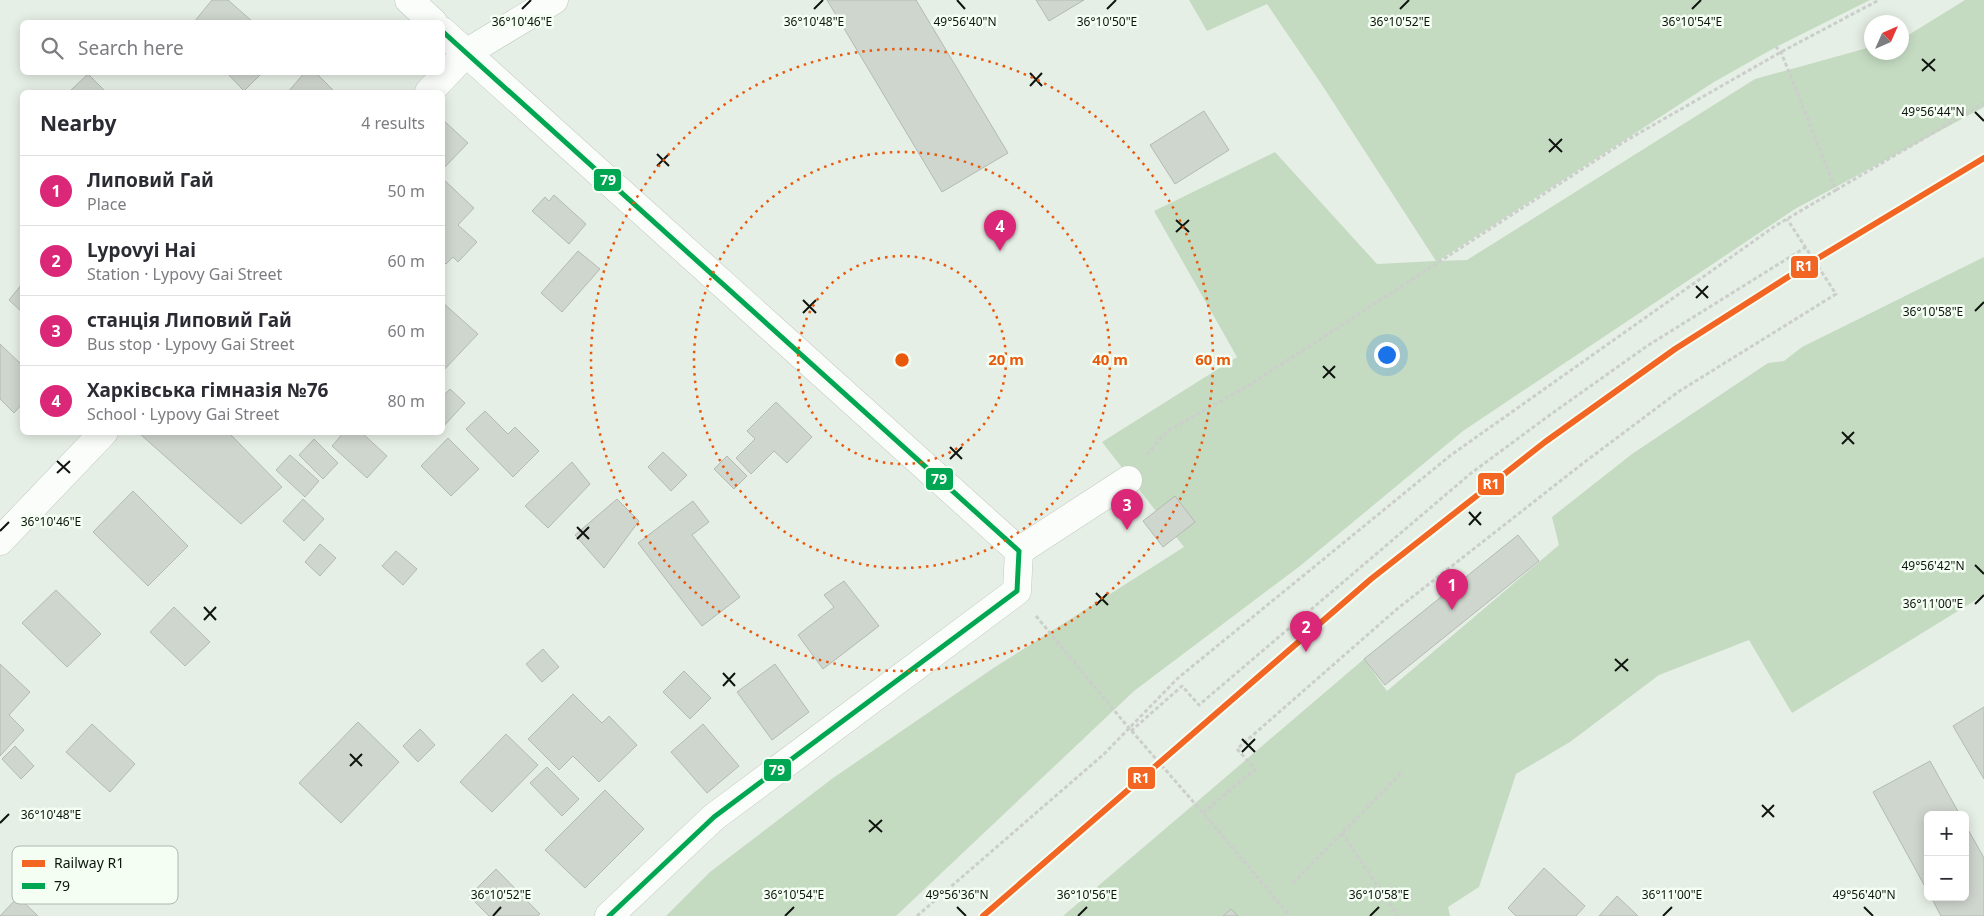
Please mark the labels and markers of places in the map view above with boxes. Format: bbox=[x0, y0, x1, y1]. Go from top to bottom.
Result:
pin: 4 bbox=[984, 210, 1016, 251]
centre of rings bbox=[893, 351, 911, 369]
pin: 3 bbox=[1111, 489, 1143, 530]
pin: 1 bbox=[1436, 569, 1468, 610]
pin: 2 bbox=[1290, 611, 1322, 652]

